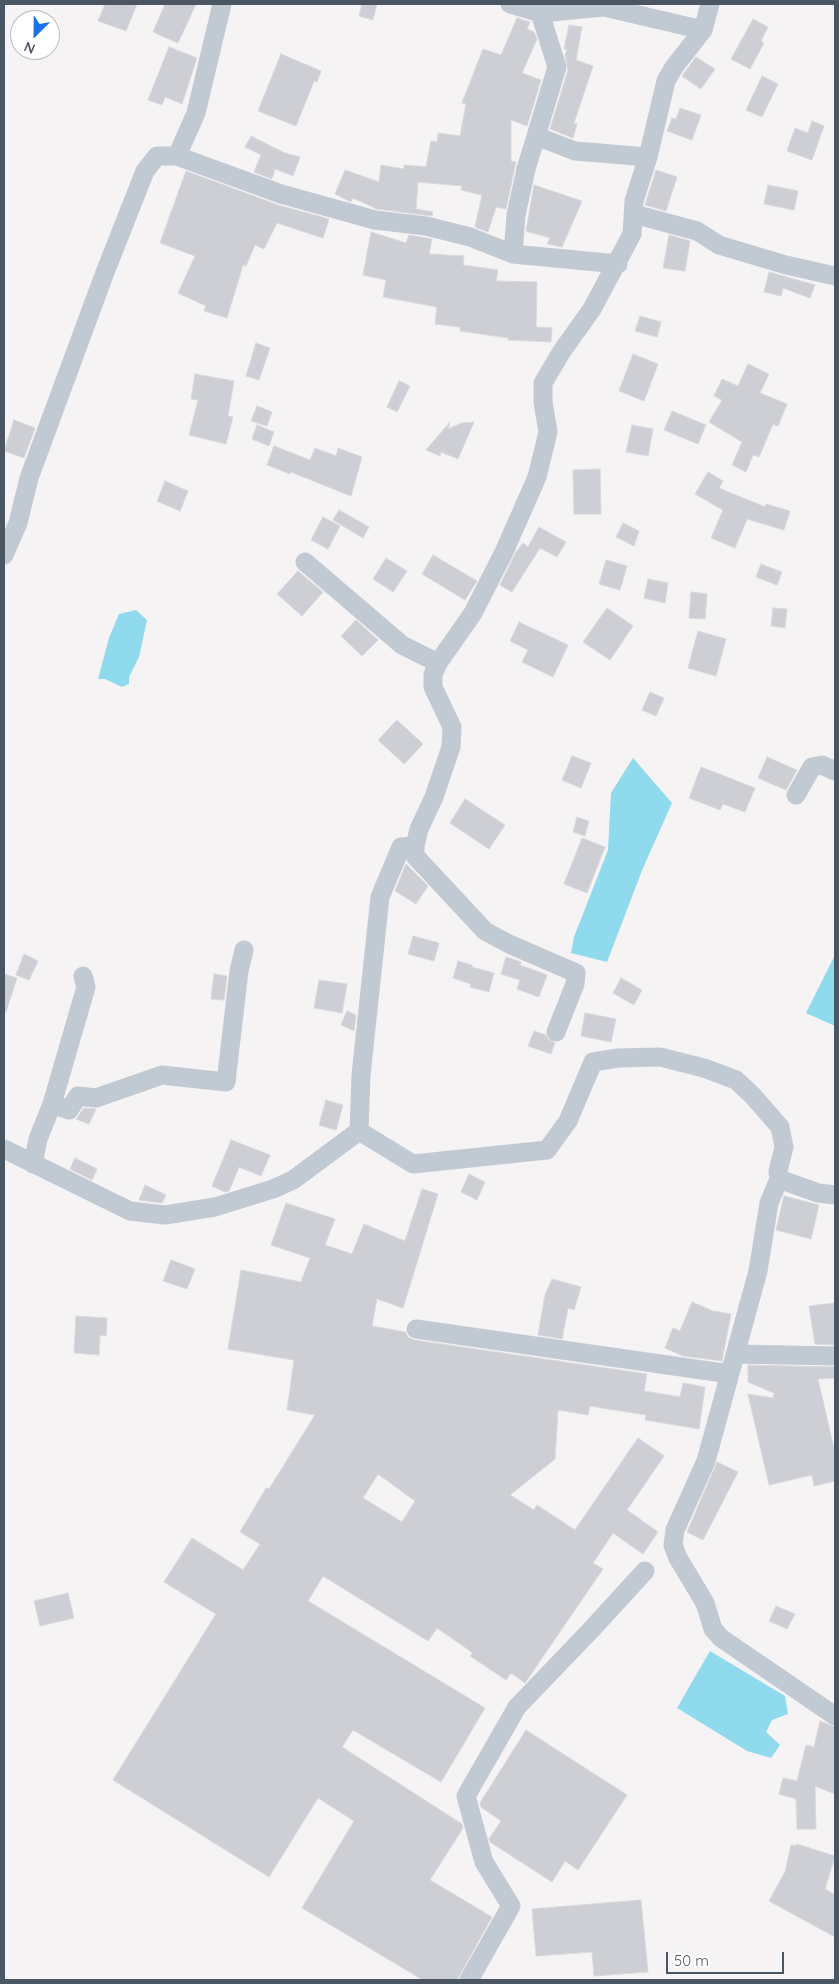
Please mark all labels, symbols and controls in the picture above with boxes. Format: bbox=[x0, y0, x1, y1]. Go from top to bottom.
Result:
north arrow bbox=[10, 10, 60, 60]
text: N bbox=[21, 38, 38, 58]
scale bar bbox=[669, 1942, 786, 1974]
text: 50 m bbox=[674, 1951, 709, 1970]

